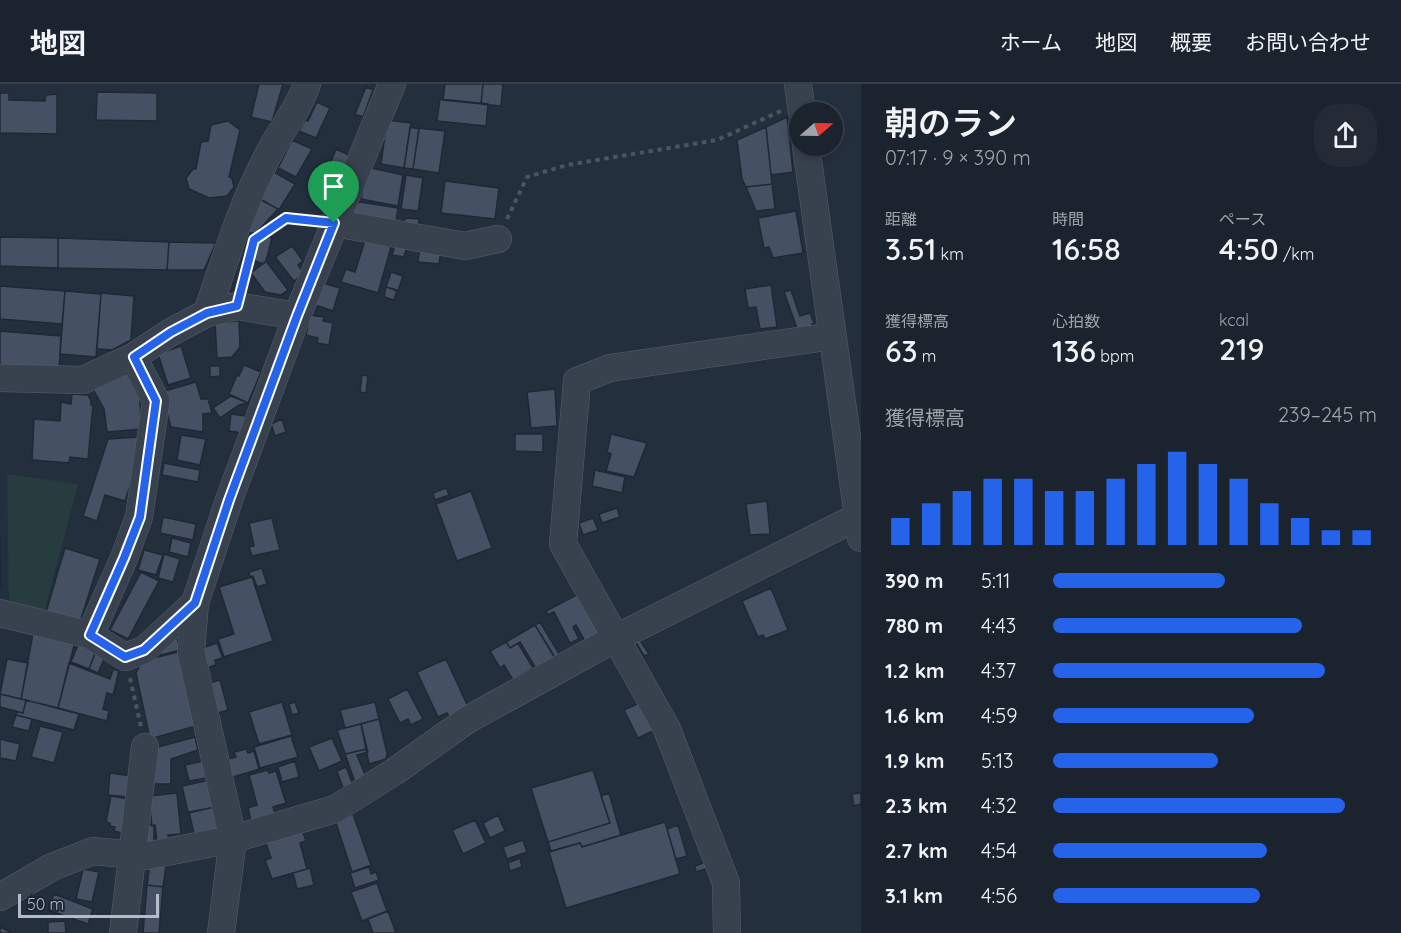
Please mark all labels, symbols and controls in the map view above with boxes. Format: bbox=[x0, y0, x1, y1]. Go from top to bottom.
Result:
text: 地図 bbox=[30, 25, 86, 60]
text: ホーム bbox=[1000, 29, 1062, 55]
text: 地図 bbox=[1095, 29, 1137, 55]
text: 概要 bbox=[1170, 29, 1212, 55]
text: お問い合わせ bbox=[1245, 29, 1371, 55]
north arrow bbox=[789, 102, 843, 156]
map controls bbox=[789, 102, 843, 156]
text: 朝のラン bbox=[885, 102, 1017, 143]
button: share bbox=[1314, 104, 1377, 167]
text: 07:17 · 9 × 390 m bbox=[885, 145, 1031, 170]
pin bbox=[308, 161, 359, 223]
icon: arrive bbox=[317, 170, 350, 203]
text: 距離 bbox=[885, 209, 917, 229]
text: 時間 bbox=[1052, 209, 1084, 229]
text: ペース bbox=[1219, 209, 1266, 229]
text: 3.51 bbox=[885, 230, 936, 268]
text: 16:58 bbox=[1052, 230, 1121, 268]
text: 4:50 bbox=[1219, 230, 1279, 268]
text: km bbox=[936, 244, 964, 264]
text: /km bbox=[1279, 244, 1314, 264]
text: kcal bbox=[1219, 310, 1249, 330]
text: 獲得標高 bbox=[885, 311, 949, 331]
text: 心拍数 bbox=[1052, 311, 1100, 331]
text: 219 bbox=[1219, 330, 1264, 368]
text: 63 bbox=[885, 332, 917, 370]
text: 136 bbox=[1052, 332, 1096, 370]
text: m bbox=[917, 346, 936, 366]
text: bpm bbox=[1096, 346, 1134, 366]
text: 239–245 m bbox=[1278, 402, 1377, 427]
text: 獲得標高 bbox=[885, 405, 965, 430]
text: 390 m bbox=[885, 568, 943, 593]
text: 5:11 bbox=[981, 568, 1010, 593]
text: 780 m bbox=[885, 613, 943, 638]
text: 4:43 bbox=[981, 613, 1016, 638]
text: 1.2 km bbox=[885, 658, 945, 683]
text: 4:37 bbox=[981, 658, 1016, 683]
text: 1.6 km bbox=[885, 703, 944, 728]
text: 4:59 bbox=[981, 703, 1017, 728]
text: 1.9 km bbox=[885, 748, 945, 773]
text: 5:13 bbox=[981, 748, 1014, 773]
text: 2.3 km bbox=[885, 793, 948, 818]
text: 4:32 bbox=[981, 793, 1017, 818]
text: 2.7 km bbox=[885, 838, 948, 863]
text: 4:54 bbox=[981, 838, 1017, 863]
text: 3.1 km bbox=[885, 883, 943, 908]
text: 4:56 bbox=[981, 883, 1017, 908]
scale bar bbox=[18, 891, 159, 918]
text: 50 m bbox=[27, 894, 64, 914]

